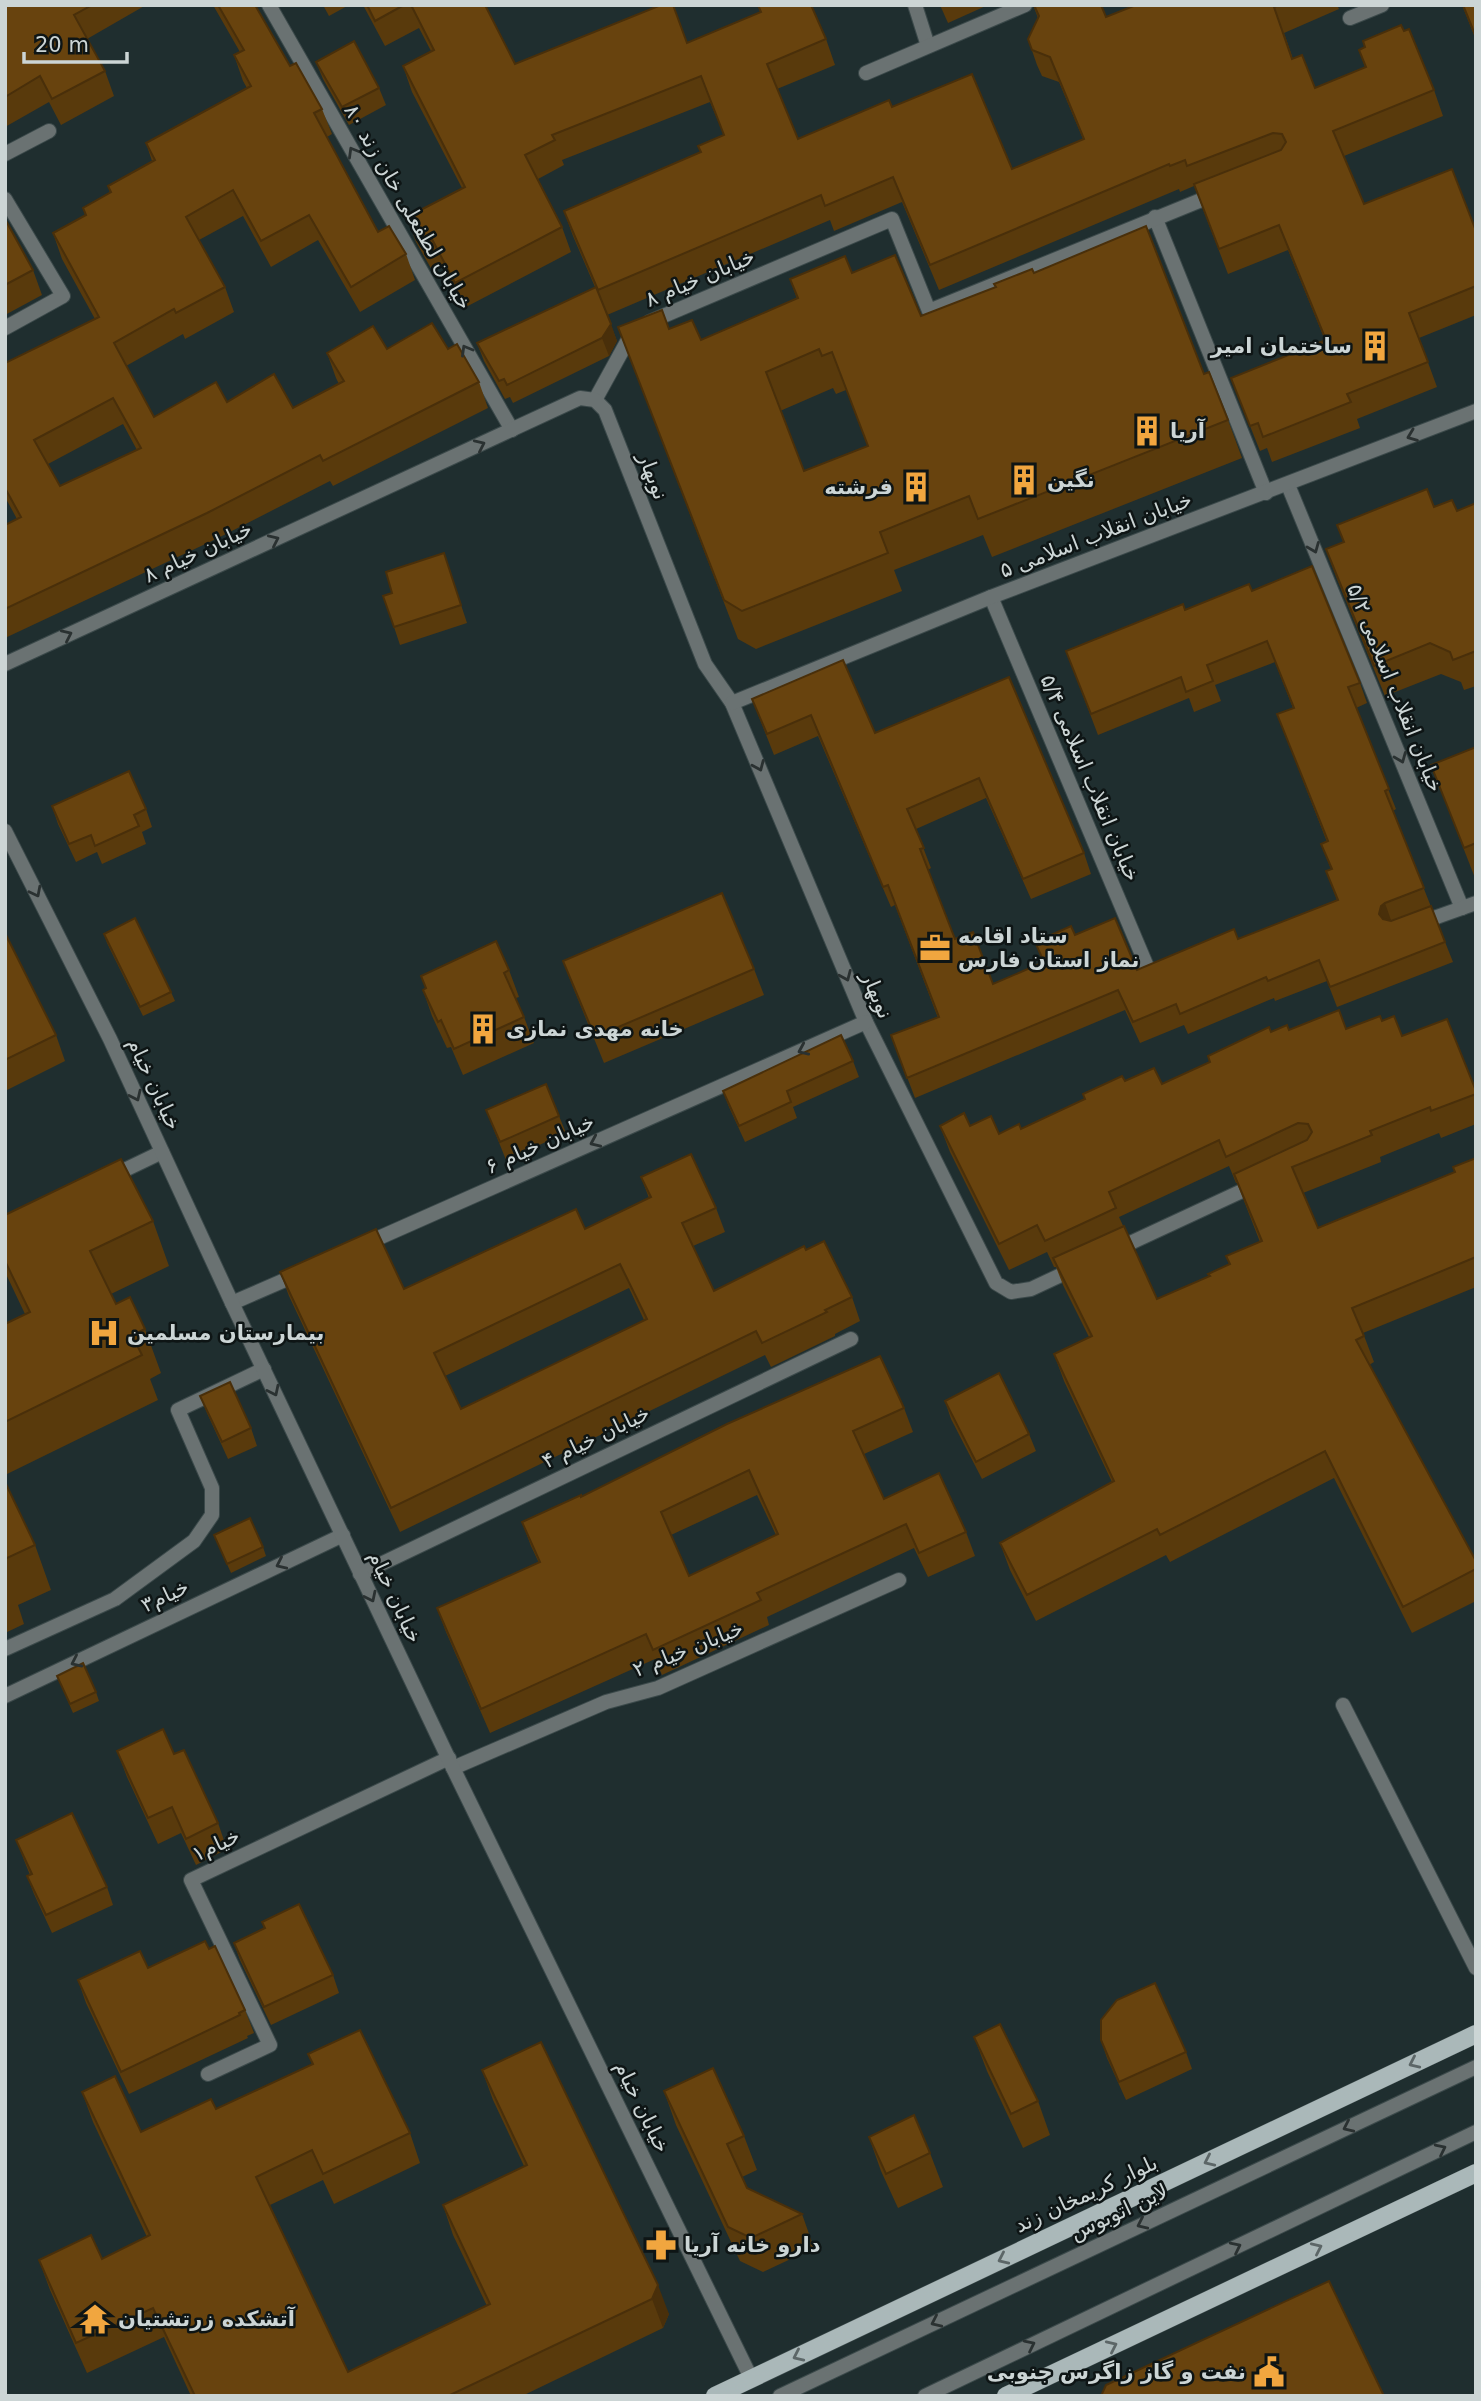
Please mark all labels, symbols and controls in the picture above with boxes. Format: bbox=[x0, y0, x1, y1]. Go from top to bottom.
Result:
scale bar bbox=[24, 21, 128, 65]
text: 20 m bbox=[35, 33, 89, 57]
street label: خیابان لطفعلی خان زند ۸۰ bbox=[339, 100, 477, 314]
one-way arrow bbox=[348, 147, 361, 160]
street label: خیابان خیام ۸ bbox=[642, 244, 758, 312]
building icon: ساختمان امیر bbox=[1358, 329, 1392, 363]
place label: ساختمان امیر bbox=[1210, 334, 1352, 358]
one-way arrow bbox=[461, 344, 474, 357]
building icon: آریا bbox=[1130, 414, 1164, 448]
place label: آریا bbox=[1170, 418, 1206, 443]
one-way arrow bbox=[1407, 428, 1419, 442]
one-way arrow bbox=[473, 439, 485, 453]
street label: نوبهار bbox=[633, 448, 673, 503]
building icon: نگین bbox=[1007, 463, 1041, 497]
place label: نگین bbox=[1047, 467, 1095, 492]
building icon: فرشته bbox=[899, 470, 933, 504]
place label: فرشته bbox=[824, 475, 893, 499]
street label: خیابان انقلاب اسلامی ۵ bbox=[996, 487, 1196, 583]
street label: خیابان خیام ۸ bbox=[140, 516, 256, 588]
one-way arrow bbox=[267, 534, 279, 548]
one-way arrow bbox=[1306, 541, 1320, 553]
street label: خیابان انقلاب اسلامی ۵/۲ bbox=[1342, 580, 1448, 796]
one-way arrow bbox=[60, 629, 72, 643]
street label: خیابان انقلاب اسلامی ۵/۴ bbox=[1036, 671, 1144, 885]
one-way arrow bbox=[1392, 752, 1406, 764]
one-way arrow bbox=[750, 760, 764, 772]
one-way arrow bbox=[27, 885, 41, 897]
place label: ستاد اقامه نماز استان فارس bbox=[958, 924, 1140, 972]
office icon: ستاد اقامه نماز استان فارس bbox=[918, 931, 952, 965]
street label: نوبهار bbox=[856, 967, 898, 1022]
one-way arrow bbox=[838, 970, 852, 982]
building icon: خانه مهدی نمازی bbox=[466, 1012, 500, 1046]
place label: خانه مهدی نمازی bbox=[506, 1017, 684, 1041]
street label: خیابان خیام bbox=[122, 1034, 186, 1134]
one-way arrow bbox=[798, 1042, 810, 1056]
one-way arrow bbox=[128, 1089, 142, 1101]
street label: خیابان خیام ۶ bbox=[482, 1109, 598, 1179]
one-way arrow bbox=[590, 1134, 602, 1148]
hospital icon: بیمارستان مسلمین bbox=[87, 1316, 121, 1350]
place label: بیمارستان مسلمین bbox=[127, 1321, 324, 1345]
one-way arrow bbox=[266, 1384, 280, 1396]
street label: خیابان خیام ۴ bbox=[538, 1401, 654, 1473]
street label: خیابان خیام bbox=[363, 1547, 427, 1647]
one-way arrow bbox=[276, 1556, 289, 1570]
street label: خیام۳ bbox=[137, 1575, 193, 1617]
one-way arrow bbox=[363, 1590, 377, 1602]
street label: خیابان خیام ۲ bbox=[629, 1616, 747, 1682]
one-way arrow bbox=[71, 1654, 83, 1668]
street label: ۱خیام bbox=[188, 1824, 244, 1866]
one-way arrow bbox=[1409, 2055, 1421, 2069]
street label: خیابان خیام bbox=[610, 2057, 674, 2157]
one-way arrow bbox=[1343, 2119, 1355, 2133]
one-way arrow bbox=[1434, 2143, 1446, 2157]
street label: بلوار کریمخان زند bbox=[1011, 2150, 1161, 2238]
one-way arrow bbox=[1204, 2153, 1216, 2167]
street label: لاین اتوبوس bbox=[1066, 2179, 1172, 2245]
one-way arrow bbox=[1137, 2216, 1149, 2230]
pharmacy icon: دارو خانه آریا bbox=[644, 2228, 678, 2262]
place label: دارو خانه آریا bbox=[684, 2232, 821, 2257]
one-way arrow bbox=[1229, 2241, 1241, 2255]
one-way arrow bbox=[1310, 2242, 1322, 2256]
one-way arrow bbox=[998, 2250, 1010, 2264]
temple icon: آتشکده زرتشتیان bbox=[78, 2302, 112, 2336]
place label: آتشکده زرتشتیان bbox=[118, 2306, 296, 2331]
one-way arrow bbox=[931, 2313, 943, 2327]
one-way arrow bbox=[1023, 2339, 1035, 2353]
one-way arrow bbox=[1105, 2340, 1117, 2354]
one-way arrow bbox=[793, 2348, 805, 2362]
public building icon: نفت و گاز زاگرس جنوبی bbox=[1252, 2355, 1286, 2389]
place label: نفت و گاز زاگرس جنوبی bbox=[987, 2359, 1246, 2384]

